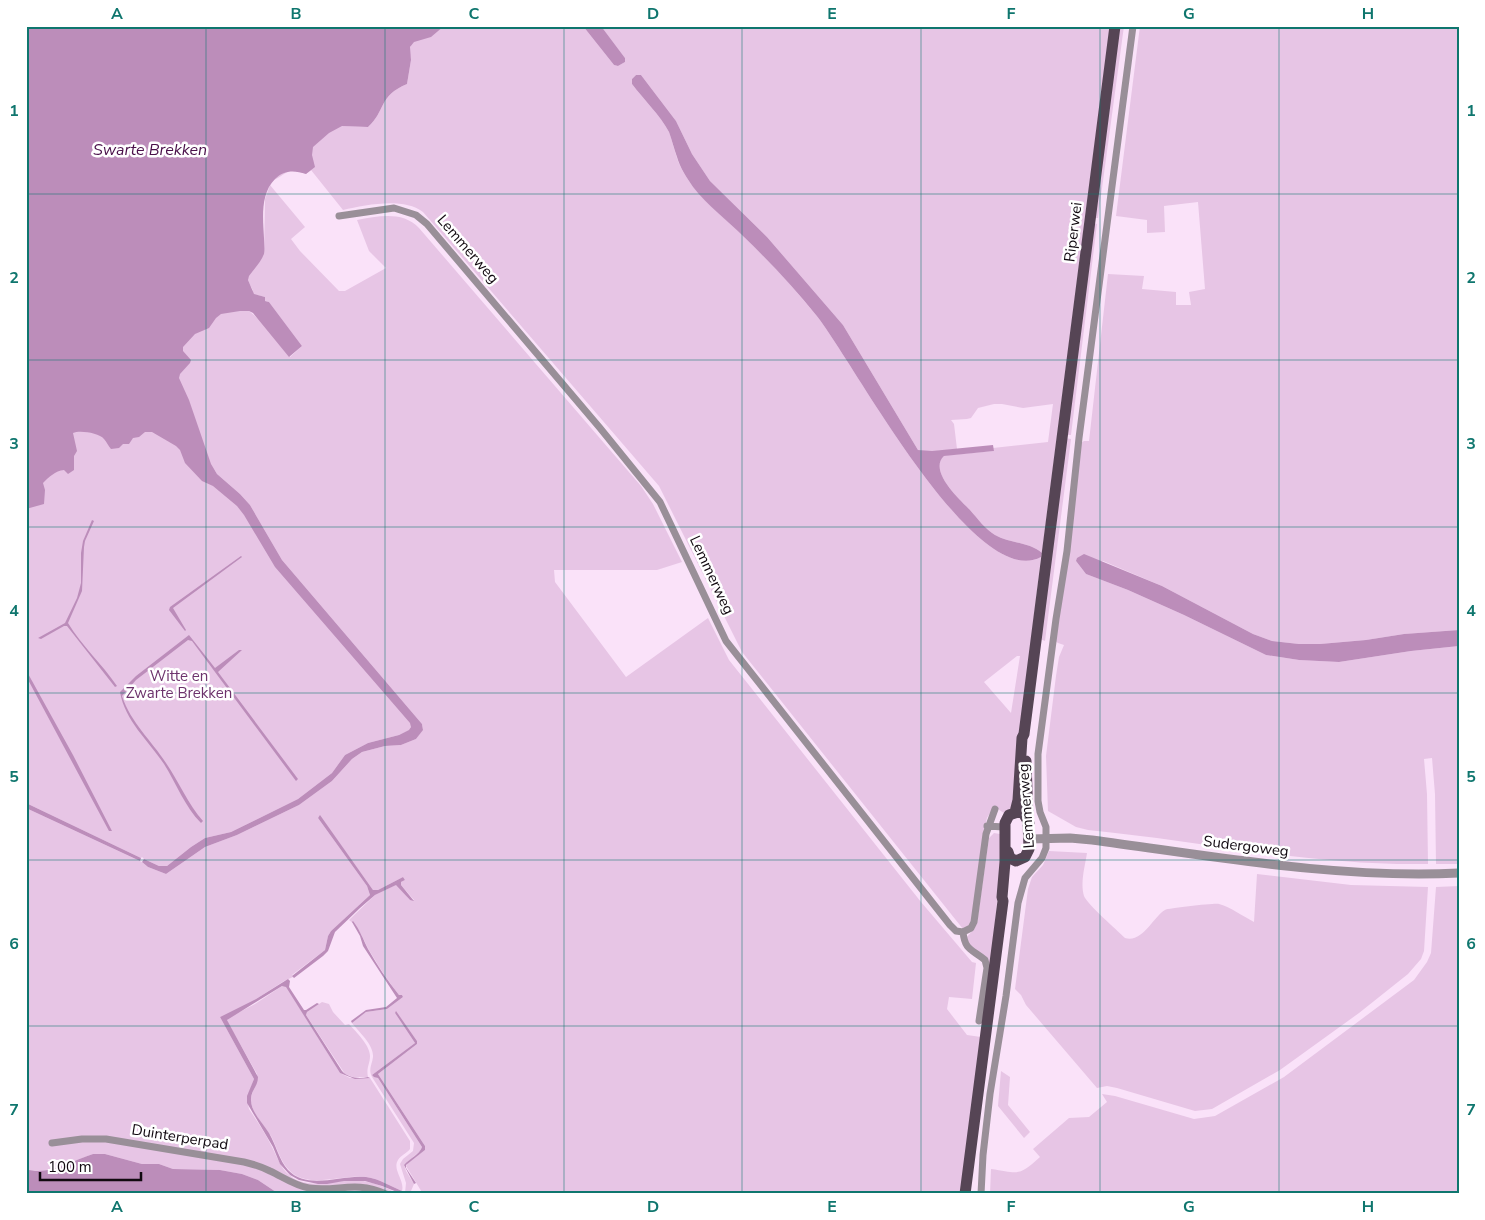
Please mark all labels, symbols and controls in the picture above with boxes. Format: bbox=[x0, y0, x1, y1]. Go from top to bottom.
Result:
text: A bbox=[111, 3, 123, 25]
text: B bbox=[290, 3, 302, 25]
text: C bbox=[469, 3, 480, 25]
text: D bbox=[647, 3, 659, 25]
text: E bbox=[827, 3, 837, 25]
text: F bbox=[1007, 3, 1016, 25]
text: G bbox=[1183, 3, 1195, 25]
text: H bbox=[1362, 3, 1374, 25]
text: 1 bbox=[9, 100, 19, 122]
text: 1 bbox=[1466, 100, 1476, 122]
water label: Swarte Brekken bbox=[93, 139, 207, 161]
street label: Riperwei bbox=[1059, 201, 1087, 263]
street label: Lemmerweg bbox=[433, 210, 503, 288]
text: 2 bbox=[9, 267, 19, 289]
text: 2 bbox=[1466, 267, 1476, 289]
text: 3 bbox=[9, 433, 19, 455]
text: 3 bbox=[1466, 433, 1476, 455]
street label: Lemmerweg bbox=[685, 532, 739, 618]
text: 4 bbox=[9, 600, 19, 622]
text: 4 bbox=[1466, 600, 1476, 622]
park label: Witte en Zwarte Brekken bbox=[126, 666, 232, 703]
street label: Lemmerweg bbox=[1013, 763, 1039, 849]
text: 5 bbox=[9, 766, 19, 788]
text: 5 bbox=[1466, 766, 1476, 788]
street label: Sudergoweg bbox=[1202, 831, 1290, 861]
text: 6 bbox=[9, 933, 19, 955]
text: 6 bbox=[1466, 933, 1476, 955]
text: 7 bbox=[9, 1099, 19, 1121]
text: 7 bbox=[1466, 1099, 1476, 1121]
street label: Duinterperpad bbox=[130, 1119, 230, 1155]
scale bar bbox=[40, 1150, 141, 1182]
text: 100 m bbox=[48, 1157, 92, 1177]
text: A bbox=[111, 1196, 123, 1218]
text: B bbox=[290, 1196, 302, 1218]
text: C bbox=[469, 1196, 480, 1218]
text: D bbox=[647, 1196, 659, 1218]
text: E bbox=[827, 1196, 837, 1218]
text: F bbox=[1007, 1196, 1016, 1218]
text: G bbox=[1183, 1196, 1195, 1218]
text: H bbox=[1362, 1196, 1374, 1218]

